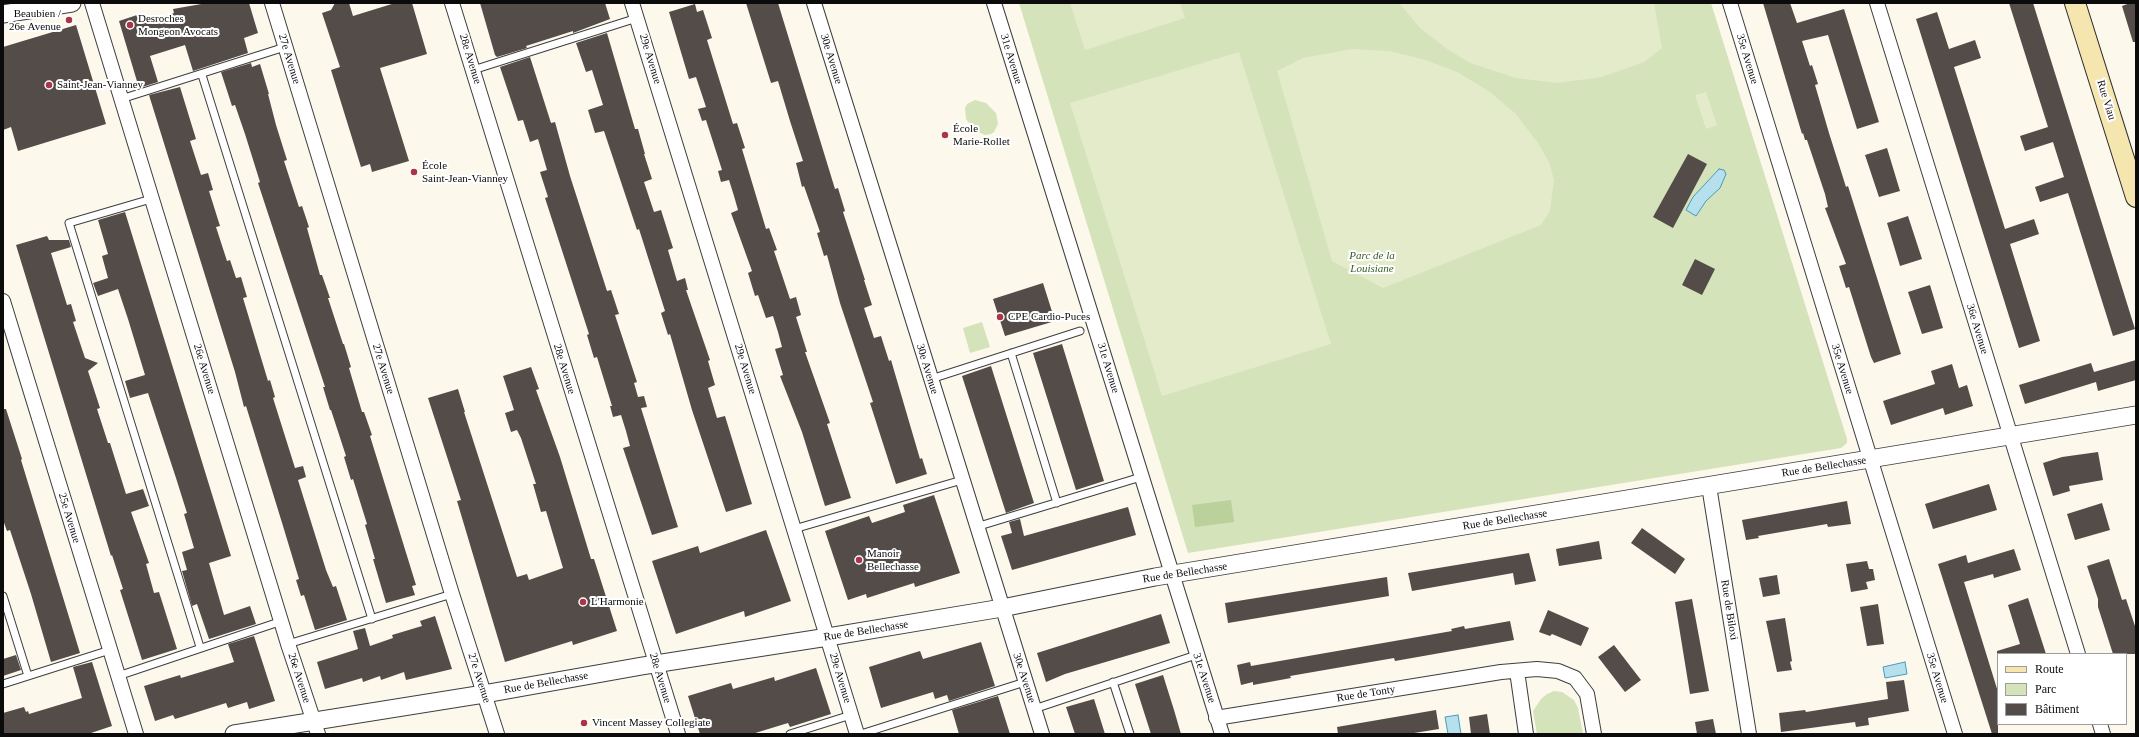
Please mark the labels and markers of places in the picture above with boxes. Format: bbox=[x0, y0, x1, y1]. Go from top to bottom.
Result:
place label: Beaubien / 26e Avenue bbox=[9, 7, 61, 33]
place label: Desroches Mongeon Avocats bbox=[138, 12, 218, 38]
marker: Beaubien / 26e Avenue bbox=[64, 15, 74, 25]
marker: Desroches Mongeon Avocats bbox=[125, 20, 135, 30]
place label: Saint-Jean-Vianney bbox=[57, 78, 143, 92]
marker: Saint-Jean-Vianney bbox=[44, 80, 54, 90]
place label: École Marie-Rollet bbox=[953, 122, 1010, 148]
marker: École Marie-Rollet bbox=[940, 130, 950, 140]
place label: École Saint-Jean-Vianney bbox=[422, 159, 508, 185]
marker: École Saint-Jean-Vianney bbox=[409, 167, 419, 177]
place label: CPE Cardio-Puces bbox=[1008, 310, 1090, 324]
marker: CPE Cardio-Puces bbox=[995, 312, 1005, 322]
place label: Manoir Bellechasse bbox=[867, 547, 919, 573]
marker: Manoir Bellechasse bbox=[854, 555, 864, 565]
place label: L'Harmonie bbox=[591, 595, 644, 609]
marker: L'Harmonie bbox=[578, 597, 588, 607]
place label: Vincent Massey Collegiate bbox=[592, 716, 710, 730]
marker: Vincent Massey Collegiate bbox=[579, 718, 589, 728]

